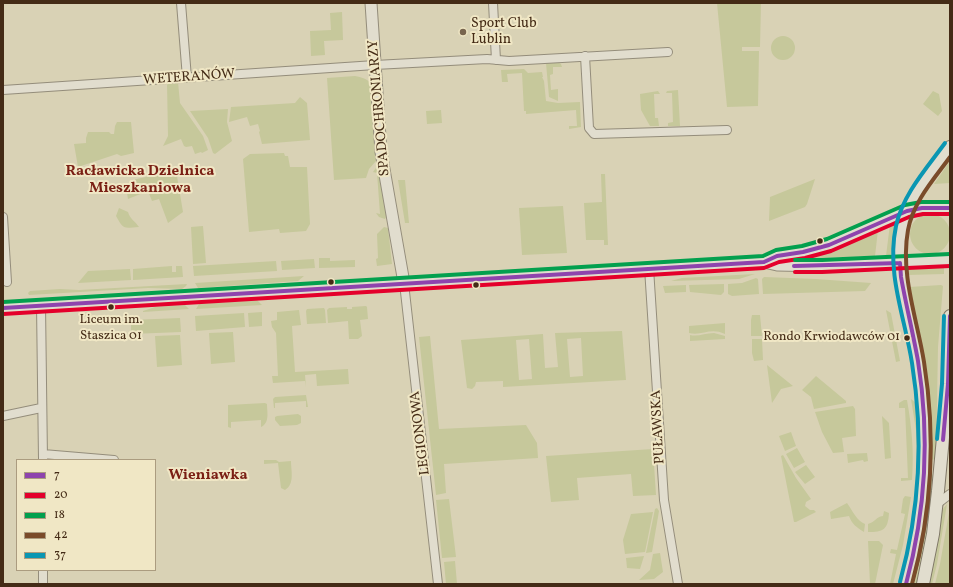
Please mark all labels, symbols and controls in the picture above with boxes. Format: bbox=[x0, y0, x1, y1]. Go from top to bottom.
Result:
place label: Sport Club Lublin bbox=[471, 16, 537, 48]
marker: Sport Club Lublin bbox=[458, 27, 468, 37]
street label: SPADOCHRONIARZY bbox=[366, 39, 394, 177]
street label: WETERANÓW bbox=[142, 66, 236, 90]
district label: Racławicka Dzielnica Mieszkaniowa bbox=[66, 163, 214, 198]
unlabelled marker bbox=[815, 236, 825, 246]
unlabelled marker bbox=[326, 277, 336, 287]
unlabelled marker bbox=[471, 280, 481, 290]
marker: Liceum im. Staszica 01 bbox=[106, 302, 116, 312]
place label: Liceum im. Staszica 01 bbox=[79, 313, 143, 344]
place label: Rondo Krwiodawców 01 bbox=[763, 330, 900, 346]
marker: Rondo Krwiodawców 01 bbox=[902, 333, 912, 343]
street label: PUŁAWSKA bbox=[649, 389, 669, 465]
street label: LEGIONOWA bbox=[408, 390, 434, 476]
legend bbox=[16, 459, 156, 571]
text: 7 bbox=[54, 467, 60, 483]
district label: Wieniawka bbox=[168, 467, 248, 485]
text: 20 bbox=[54, 487, 68, 503]
text: 18 bbox=[54, 507, 65, 523]
text: 42 bbox=[54, 527, 68, 543]
text: 37 bbox=[54, 547, 66, 563]

